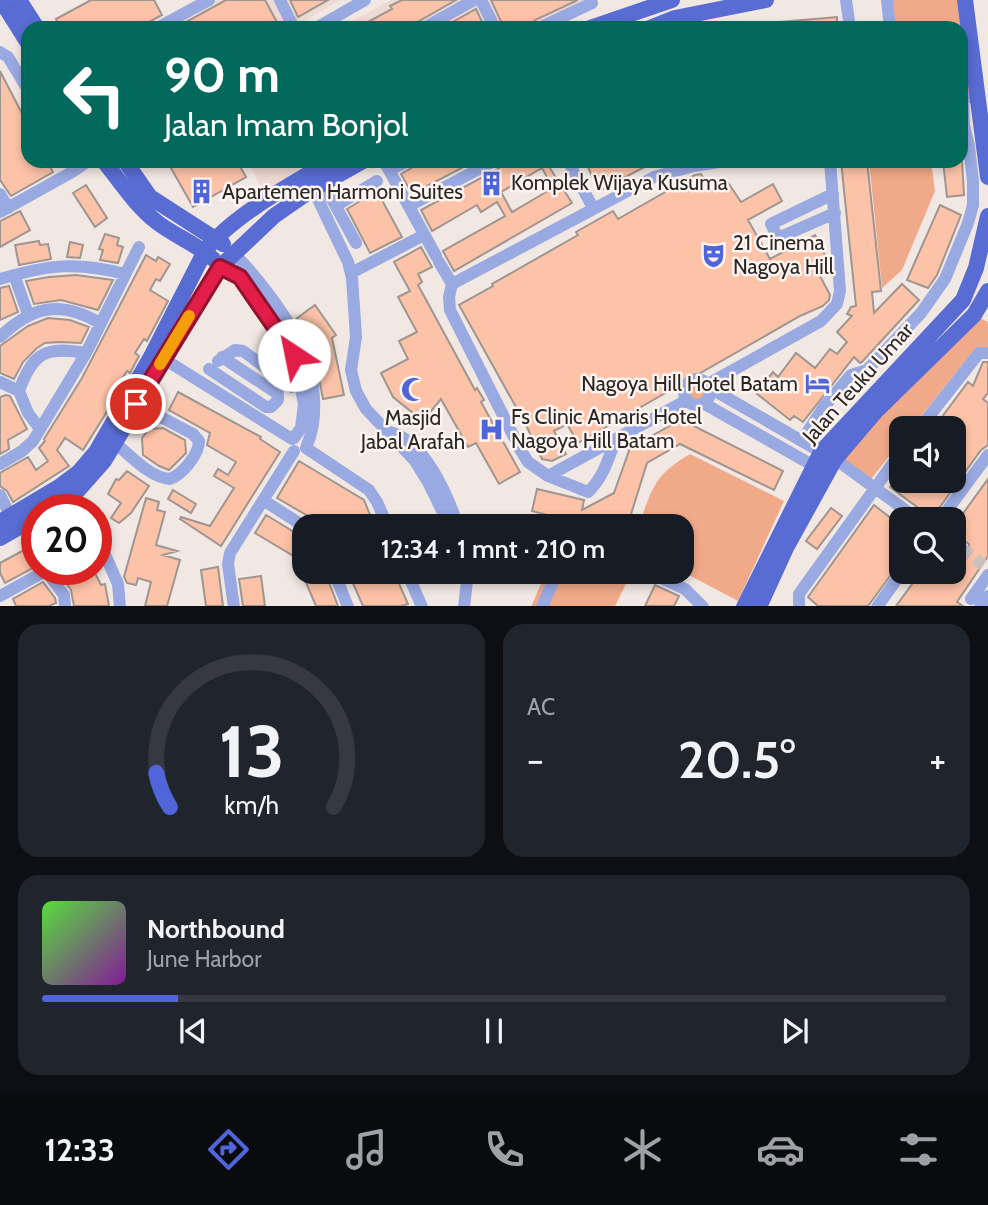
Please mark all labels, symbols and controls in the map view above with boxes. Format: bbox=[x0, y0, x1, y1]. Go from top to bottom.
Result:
text: 90 m bbox=[164, 45, 280, 104]
icon: left bbox=[49, 49, 140, 140]
text: Jalan Imam Bonjol bbox=[164, 105, 408, 144]
building icon: Komplek Wijaya Kusuma bbox=[477, 169, 505, 197]
place label: Komplek Wijaya Kusuma bbox=[511, 170, 728, 196]
building icon: Apartemen Harmoni Suites bbox=[188, 178, 216, 206]
place label: Apartemen Harmoni Suites bbox=[222, 179, 463, 204]
place label: 21 Cinema Nagoya Hill bbox=[733, 230, 834, 279]
theatre icon: 21 Cinema Nagoya Hill bbox=[699, 241, 727, 269]
street label: Jalan Teuku Umar bbox=[796, 317, 918, 449]
position arrow bbox=[257, 318, 331, 392]
hotel icon: Nagoya Hill Hotel Batam bbox=[804, 370, 832, 398]
place label: Nagoya Hill Hotel Batam bbox=[581, 371, 798, 396]
pin bbox=[106, 374, 166, 434]
mosque icon: Masjid Jabal Arafah bbox=[399, 375, 427, 403]
icon: arrive bbox=[117, 385, 155, 423]
place label: Fs Clinic Amaris Hotel Nagoya Hill Batam bbox=[511, 404, 702, 453]
place label: Masjid Jabal Arafah bbox=[360, 405, 465, 454]
hospital icon: Fs Clinic Amaris Hotel Nagoya Hill Batam bbox=[477, 415, 505, 443]
map controls bbox=[889, 416, 966, 584]
button: sound bbox=[889, 416, 966, 493]
speed limit sign: 20 bbox=[21, 494, 112, 585]
button: search bbox=[889, 507, 966, 584]
text: 12:34 · 1 mnt · 210 m bbox=[381, 533, 605, 565]
text: AC bbox=[527, 693, 555, 721]
text: 13 bbox=[218, 707, 285, 795]
text: 20.5° bbox=[678, 728, 795, 791]
text: − bbox=[527, 736, 544, 783]
text: + bbox=[929, 736, 946, 783]
text: km/h bbox=[224, 789, 279, 819]
text: Northbound bbox=[147, 913, 285, 945]
text: June Harbor bbox=[147, 945, 261, 973]
icon: previous bbox=[174, 1012, 212, 1050]
icon: pause bbox=[475, 1012, 513, 1050]
icon: next bbox=[776, 1012, 814, 1050]
icon: directions bbox=[204, 1125, 253, 1174]
icon: music bbox=[342, 1125, 391, 1174]
icon: phone bbox=[480, 1125, 529, 1174]
icon: climate bbox=[618, 1125, 667, 1174]
icon: car bbox=[756, 1125, 805, 1174]
icon: filters bbox=[894, 1125, 943, 1174]
text: 12:33 bbox=[45, 1130, 115, 1169]

